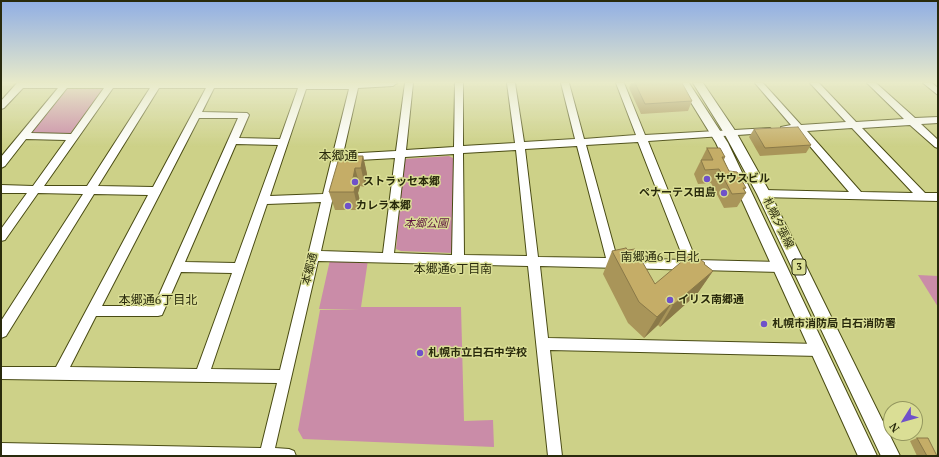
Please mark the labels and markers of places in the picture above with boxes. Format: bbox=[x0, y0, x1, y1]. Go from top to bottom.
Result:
place label: サウスビル bbox=[715, 172, 770, 186]
marker: サウスビル bbox=[702, 174, 712, 184]
place label: ストラッセ本郷 bbox=[363, 175, 440, 189]
marker: ストラッセ本郷 bbox=[350, 177, 360, 187]
place label: ペナーテス田島 bbox=[639, 186, 716, 200]
marker: ペナーテス田島 bbox=[719, 188, 729, 198]
place label: カレラ本郷 bbox=[356, 199, 411, 213]
marker: カレラ本郷 bbox=[343, 201, 353, 211]
place label: イリス南郷通 bbox=[678, 293, 744, 307]
marker: イリス南郷通 bbox=[665, 295, 675, 305]
place label: 札幌市消防局 白石消防署 bbox=[772, 317, 896, 331]
marker: 札幌市消防局 白石消防署 bbox=[759, 319, 769, 329]
place label: 札幌市立白石中学校 bbox=[428, 346, 527, 360]
marker: 札幌市立白石中学校 bbox=[415, 348, 425, 358]

